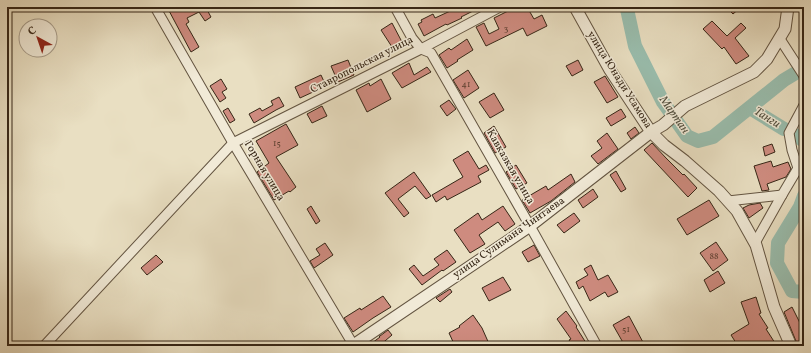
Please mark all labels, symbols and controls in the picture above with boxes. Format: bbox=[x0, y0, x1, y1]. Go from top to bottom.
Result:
north arrow bbox=[18, 18, 58, 58]
house number: 3 bbox=[504, 22, 509, 35]
text: С bbox=[25, 23, 40, 40]
street label: улица Юнади Усамова bbox=[583, 28, 655, 132]
street label: Ставропольская улица bbox=[308, 32, 416, 97]
house number: 41 bbox=[462, 78, 470, 91]
water label: Мартан bbox=[655, 92, 693, 137]
water label: Танги bbox=[751, 104, 783, 132]
street label: Кавказкая улица bbox=[482, 127, 538, 208]
house number: 15 bbox=[273, 137, 281, 150]
street label: Горная улица bbox=[240, 138, 288, 204]
street label: улица Сулимана Чинтаева bbox=[450, 193, 568, 282]
house number: 88 bbox=[709, 250, 719, 263]
house number: 51 bbox=[622, 323, 630, 336]

